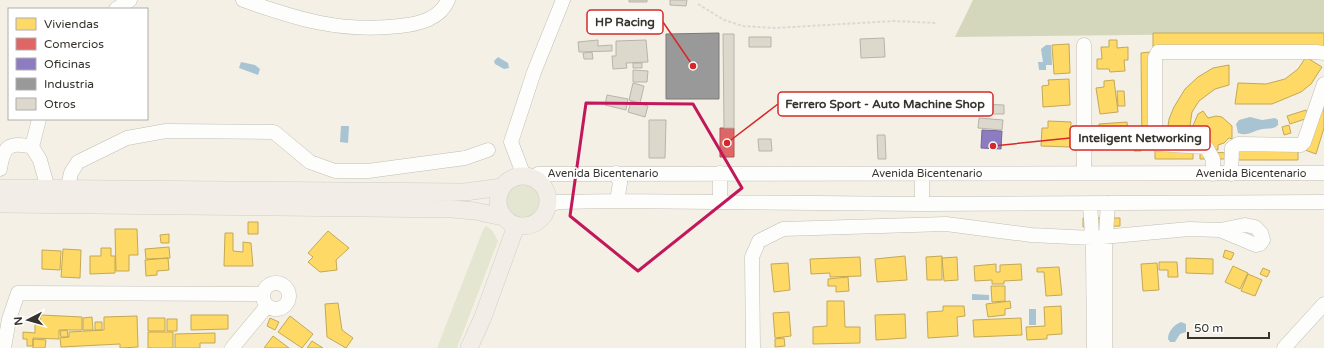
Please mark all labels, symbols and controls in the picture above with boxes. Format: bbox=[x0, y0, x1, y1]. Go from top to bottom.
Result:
legend bbox=[8, 8, 148, 120]
callout: HP Racing bbox=[587, 10, 663, 34]
text: HP Racing bbox=[595, 15, 655, 30]
text: Viviendas bbox=[44, 17, 99, 31]
text: Comercios bbox=[44, 37, 104, 51]
text: Oficinas bbox=[44, 57, 91, 71]
text: Industria bbox=[44, 77, 94, 91]
callout: Ferrero Sport - Auto Machine Shop bbox=[778, 92, 993, 116]
text: Otros bbox=[44, 97, 76, 111]
text: Ferrero Sport - Auto Machine Shop bbox=[785, 97, 985, 112]
callout: Inteligent Networking bbox=[1070, 126, 1210, 150]
text: Inteligent Networking bbox=[1078, 131, 1202, 146]
street label: Avenida Bicentenario bbox=[548, 167, 659, 180]
street label: Avenida Bicentenario bbox=[872, 167, 983, 180]
street label: Avenida Bicentenario bbox=[1196, 167, 1307, 180]
north arrow bbox=[8, 300, 48, 340]
scale bar bbox=[1188, 314, 1269, 340]
text: N bbox=[12, 316, 25, 326]
text: 50 m bbox=[1194, 321, 1223, 335]

